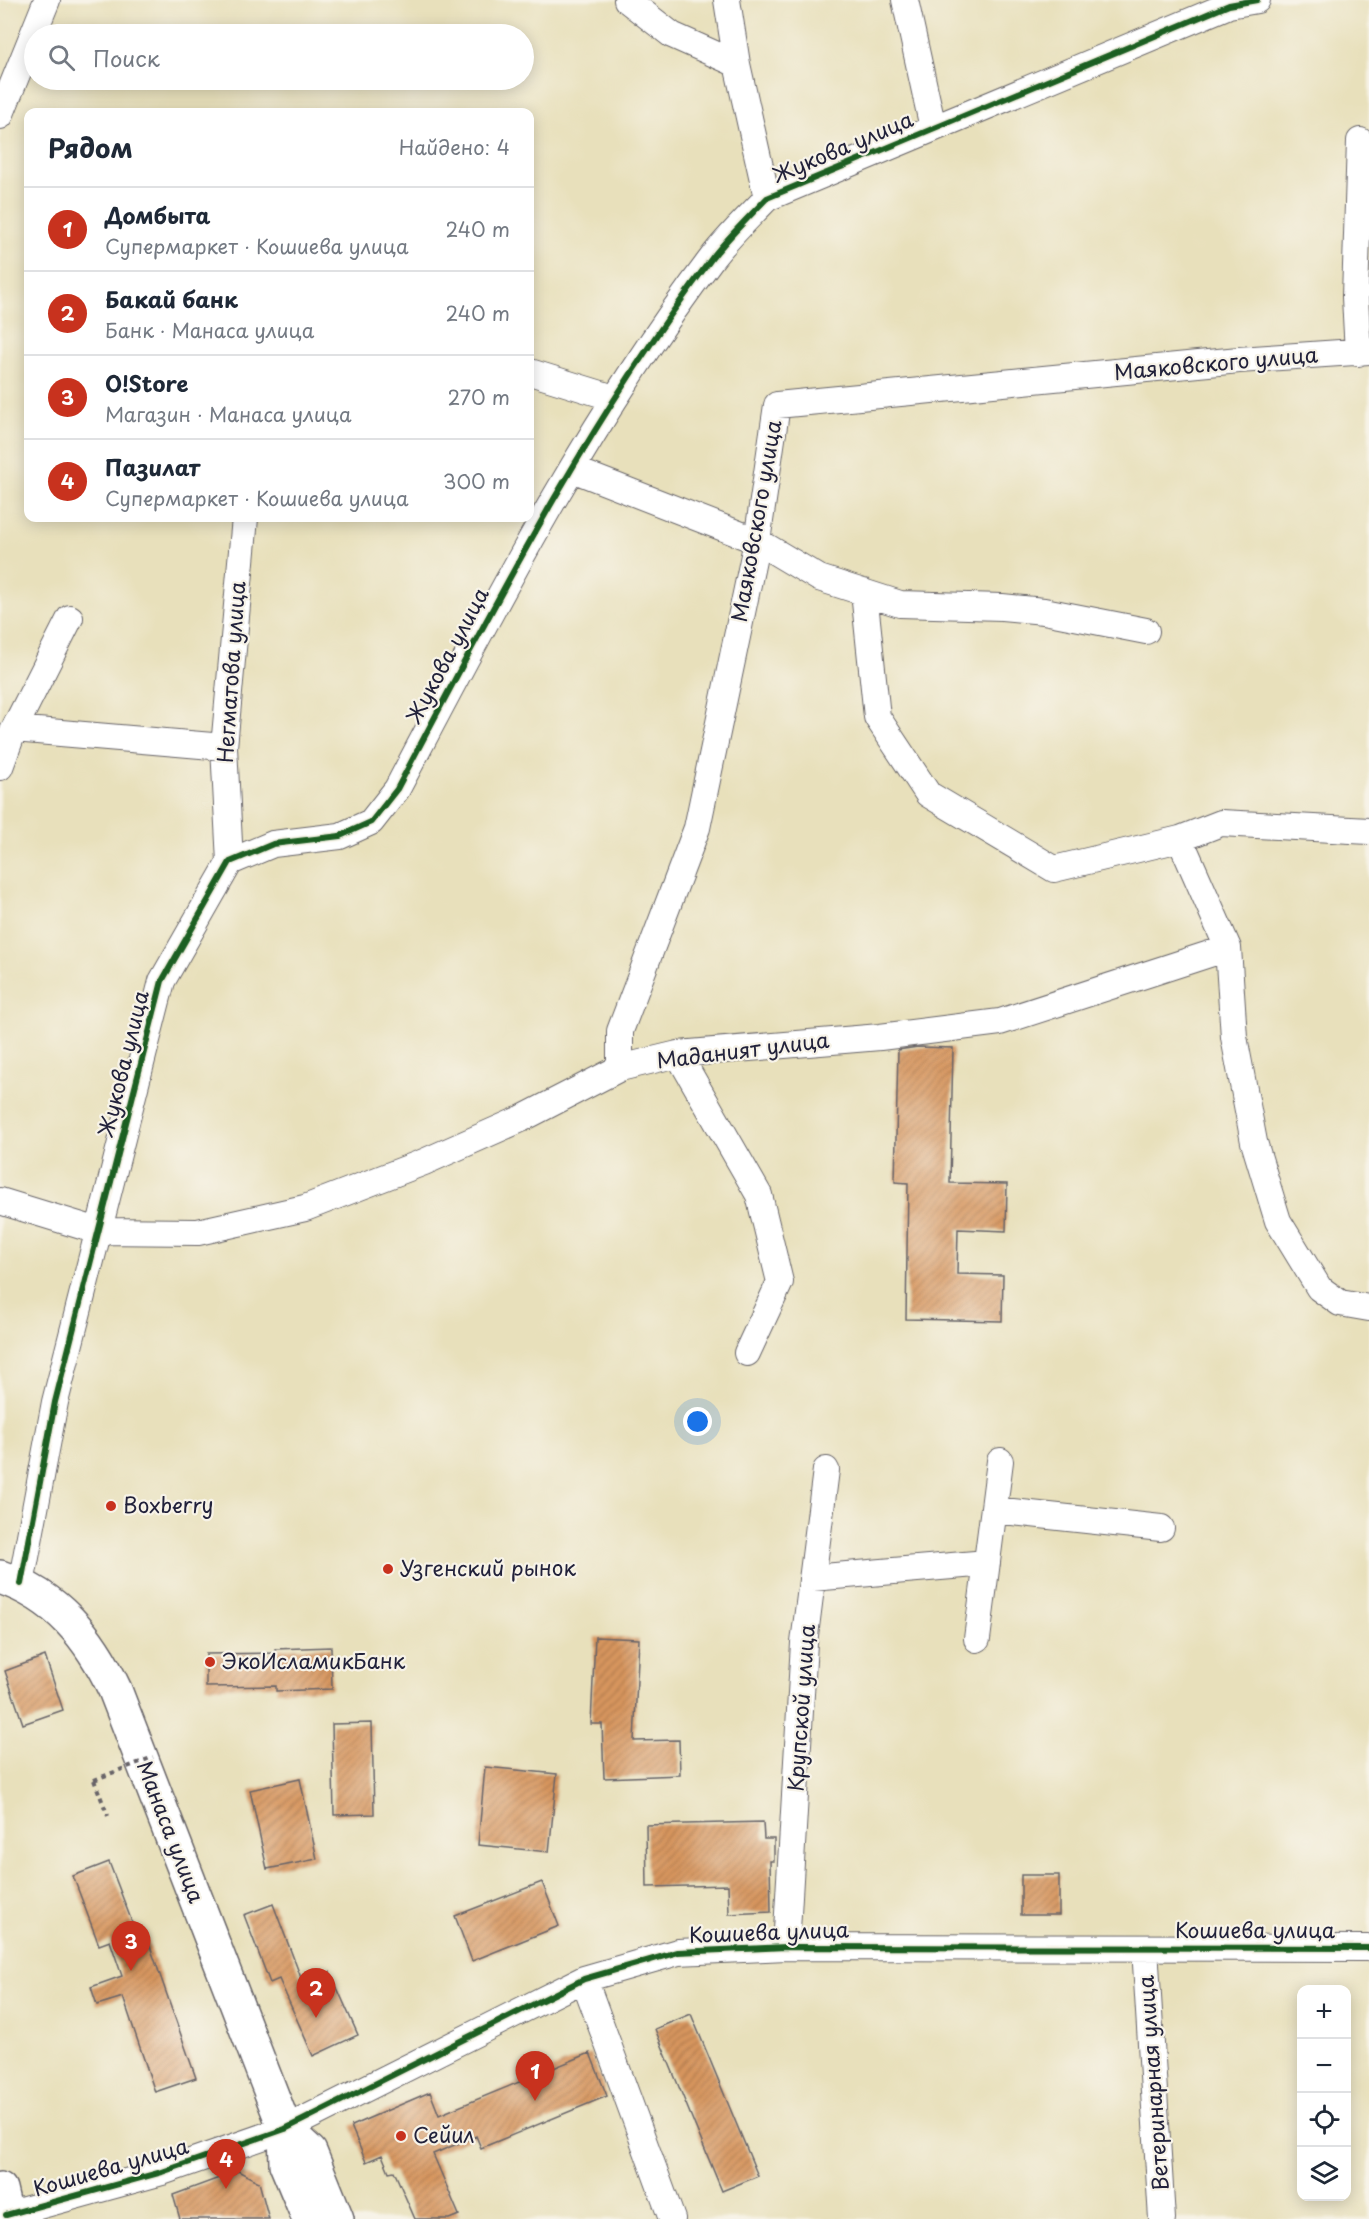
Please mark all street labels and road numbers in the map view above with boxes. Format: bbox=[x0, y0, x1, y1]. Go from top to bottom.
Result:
street label: Жукова улица bbox=[767, 102, 918, 190]
street label: Маяковского улица bbox=[1113, 337, 1320, 387]
street label: Маяковского улица bbox=[722, 416, 789, 624]
street label: Негматова улица bbox=[208, 579, 252, 764]
street label: Жукова улица bbox=[397, 580, 496, 729]
street label: Жукова улица bbox=[88, 986, 156, 1140]
street label: Маданият улица bbox=[655, 1022, 832, 1075]
street label: Крупской улица bbox=[778, 1622, 822, 1793]
street label: Манаса улица bbox=[130, 1756, 214, 1908]
street label: Кошиева улица bbox=[688, 1912, 850, 1950]
street label: Кошиева улица bbox=[1175, 1913, 1336, 1945]
street label: Ветеринарная улица bbox=[1128, 1974, 1175, 2192]
street label: Кошиева улица bbox=[29, 2128, 193, 2204]

